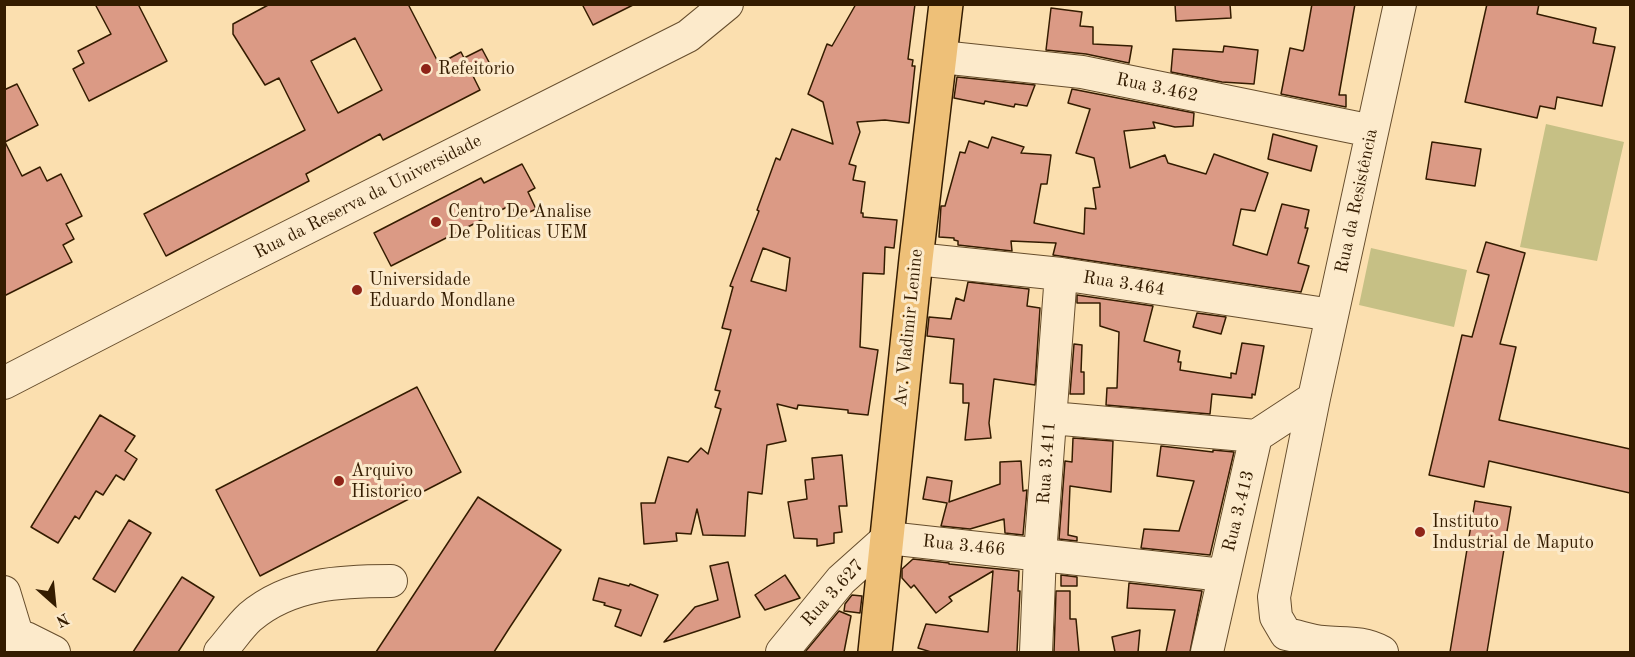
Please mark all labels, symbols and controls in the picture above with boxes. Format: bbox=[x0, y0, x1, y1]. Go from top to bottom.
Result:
place label: Refeitorio bbox=[438, 58, 515, 80]
marker: Refeitorio bbox=[419, 62, 433, 76]
street label: Rua 3.462 bbox=[1114, 69, 1200, 107]
street label: Rua da Resistência bbox=[1331, 127, 1383, 275]
street label: Rua da Reserva da Universidade bbox=[251, 130, 485, 264]
place label: Centro De Analise De Politicas UEM bbox=[448, 201, 591, 244]
marker: Centro De Analise De Politicas UEM bbox=[429, 215, 443, 229]
street label: Av. Vladimir Lenine bbox=[890, 248, 928, 408]
street label: Rua 3.464 bbox=[1081, 267, 1167, 301]
place label: Universidade Eduardo Mondlane bbox=[369, 269, 515, 312]
marker: Universidade Eduardo Mondlane bbox=[350, 283, 364, 297]
street label: Rua 3.411 bbox=[1033, 421, 1061, 505]
place label: Arquivo Historico bbox=[351, 460, 422, 502]
street label: Rua 3.413 bbox=[1218, 468, 1260, 554]
marker: Arquivo Historico bbox=[332, 474, 346, 488]
place label: Instituto Industrial de Maputo bbox=[1432, 511, 1594, 554]
marker: Instituto Industrial de Maputo bbox=[1413, 525, 1427, 539]
street label: Rua 3.466 bbox=[921, 531, 1007, 561]
street label: Rua 3.627 bbox=[797, 555, 869, 631]
north arrow bbox=[24, 573, 84, 633]
text: N bbox=[53, 609, 71, 629]

